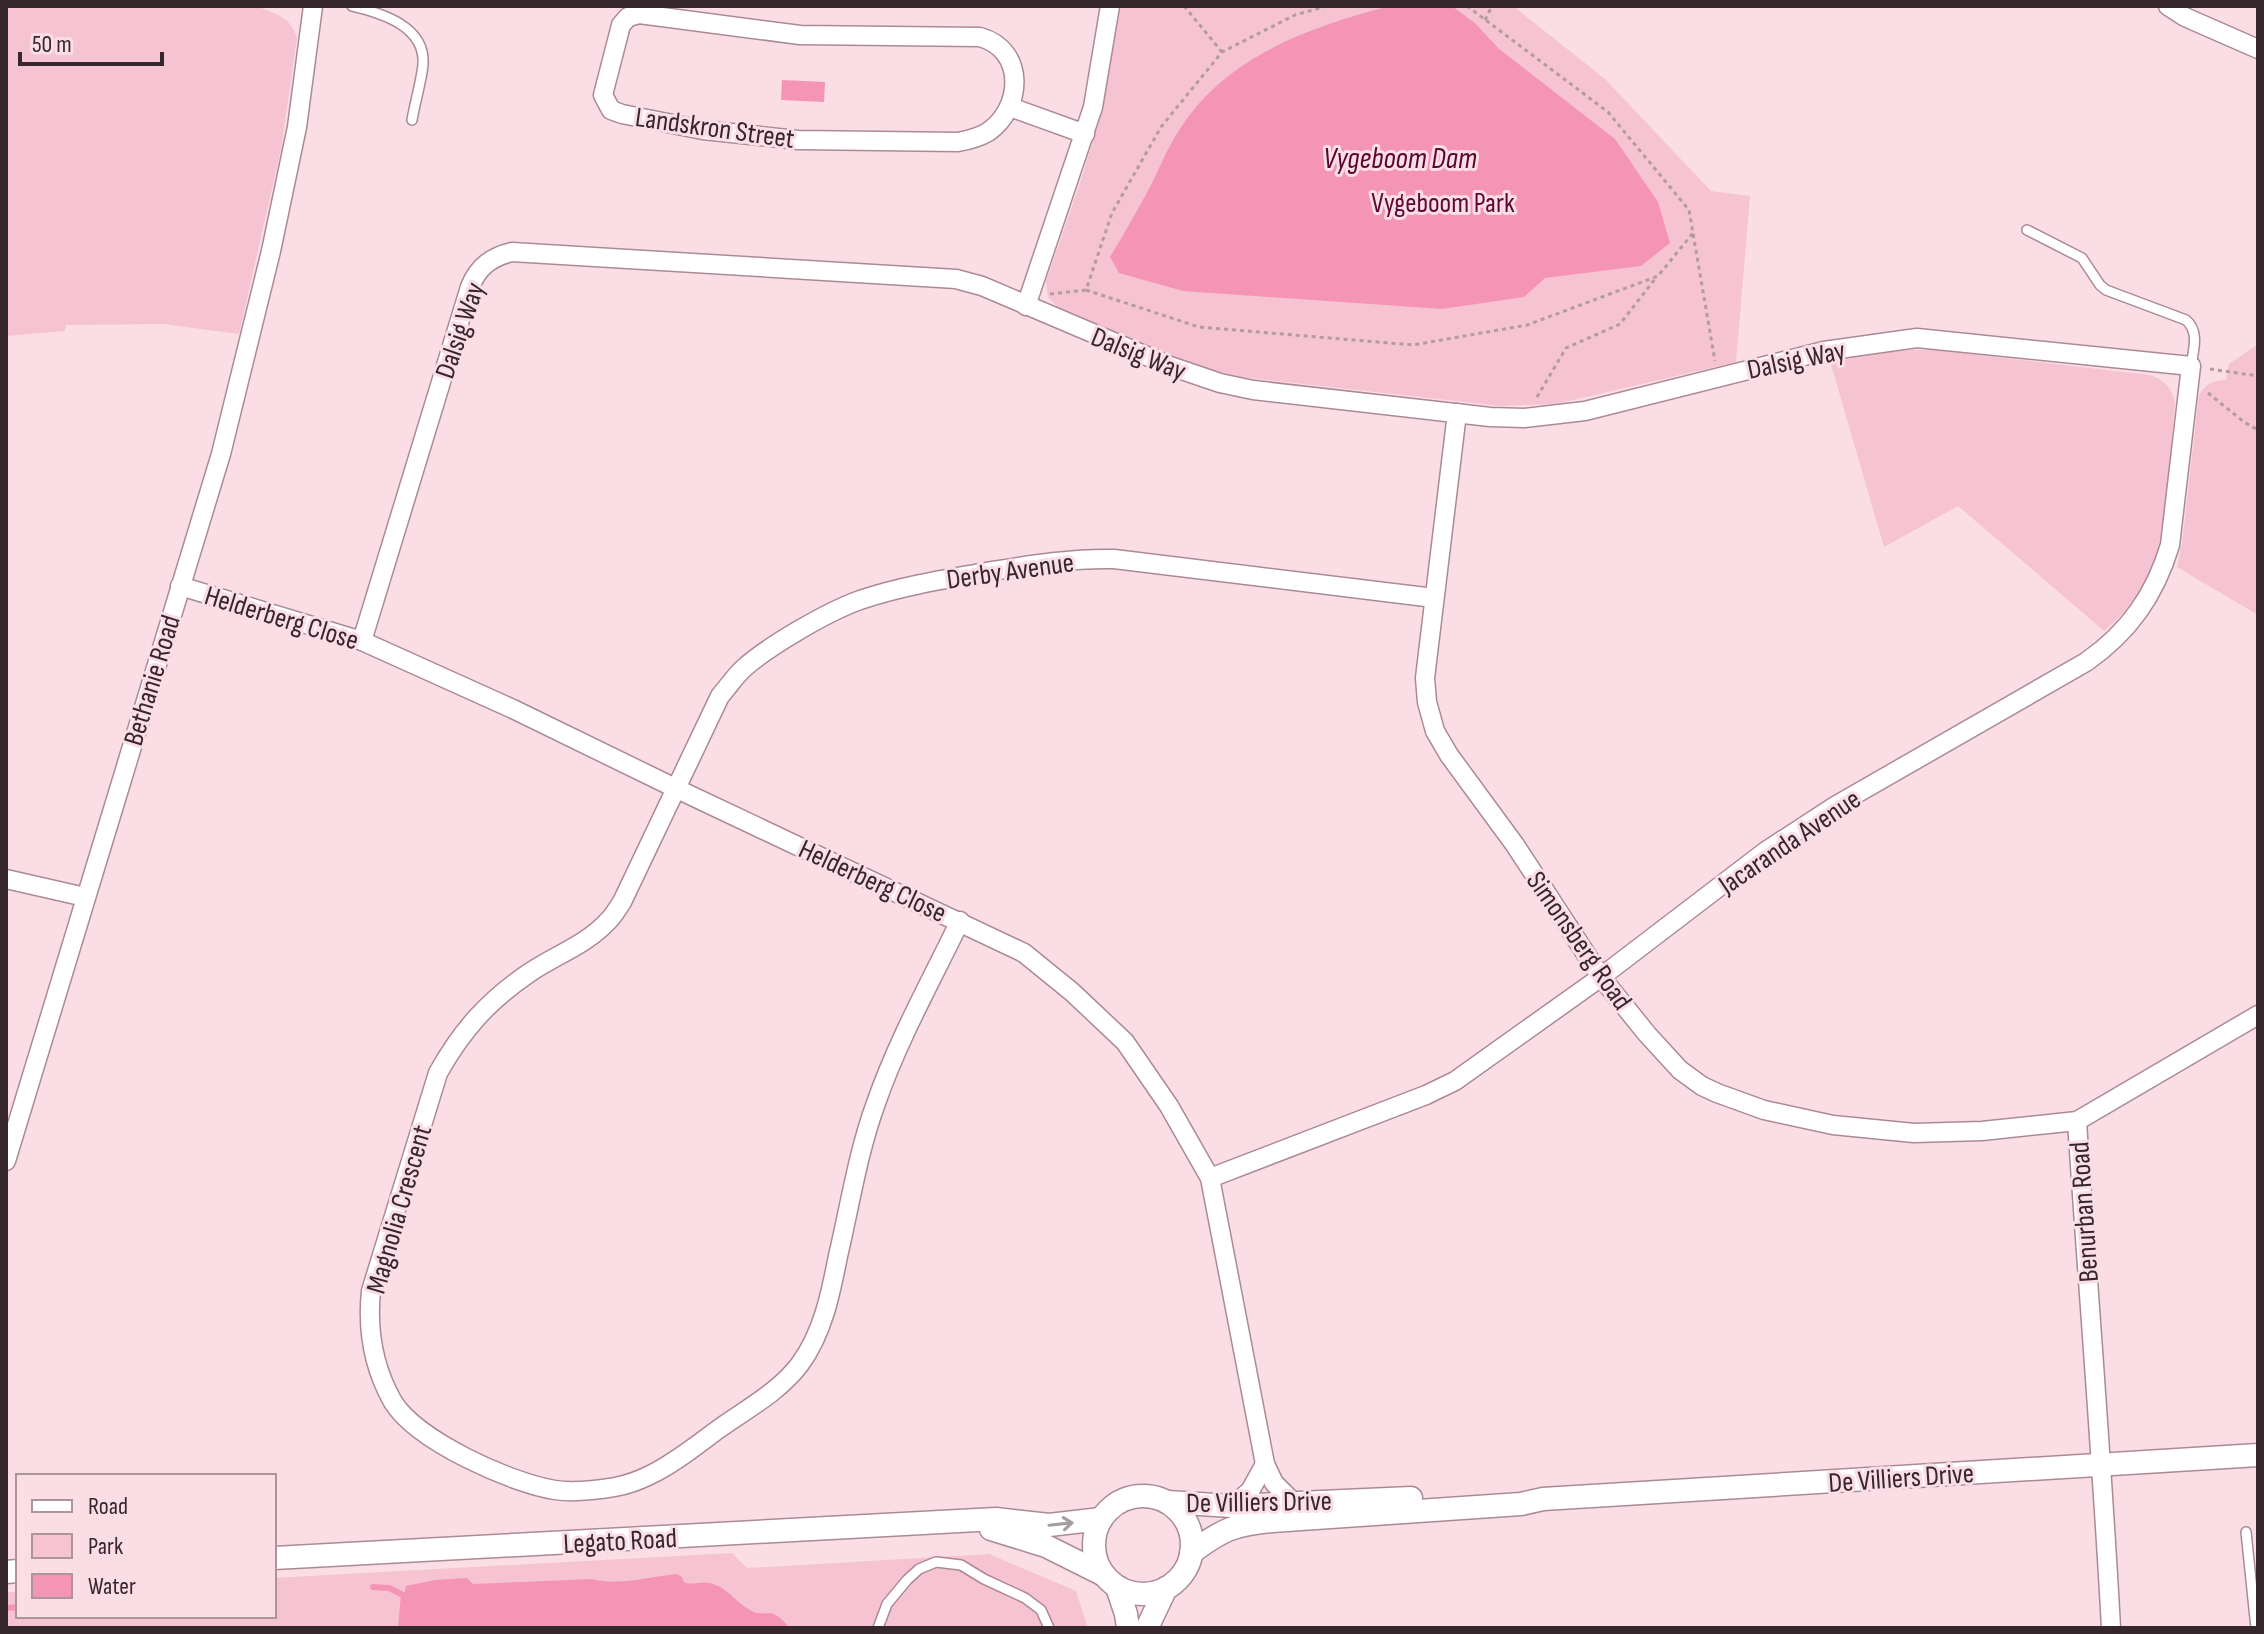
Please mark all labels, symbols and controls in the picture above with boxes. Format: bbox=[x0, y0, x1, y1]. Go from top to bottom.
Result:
scale bar bbox=[20, 16, 162, 66]
text: 50 m bbox=[32, 30, 72, 59]
street label: Landskron Street bbox=[633, 101, 796, 156]
water label: Vygeboom Dam bbox=[1323, 141, 1477, 177]
park label: Vygeboom Park bbox=[1371, 187, 1515, 220]
street label: Dalsig Way bbox=[429, 278, 492, 383]
street label: Dalsig Way bbox=[1086, 320, 1191, 388]
street label: Dalsig Way bbox=[1744, 334, 1848, 387]
street label: Derby Avenue bbox=[944, 546, 1076, 597]
street label: Helderberg Close bbox=[201, 579, 362, 657]
street label: Bethanie Road bbox=[117, 611, 188, 750]
street label: Jacaranda Avenue bbox=[1712, 783, 1867, 902]
street label: Helderberg Close bbox=[793, 833, 951, 930]
street label: Simonsberg Road bbox=[1519, 865, 1639, 1016]
street label: Magnolia Crescent bbox=[360, 1121, 439, 1298]
street label: Benurban Road bbox=[2063, 1140, 2106, 1283]
street label: De Villiers Drive bbox=[1827, 1457, 1975, 1500]
legend bbox=[16, 1474, 276, 1618]
street label: De Villiers Drive bbox=[1186, 1485, 1332, 1520]
text: Road bbox=[88, 1492, 128, 1521]
one-way arrow bbox=[1047, 1516, 1074, 1531]
street label: Legato Road bbox=[562, 1522, 678, 1561]
text: Park bbox=[88, 1532, 123, 1561]
text: Water bbox=[88, 1572, 136, 1601]

